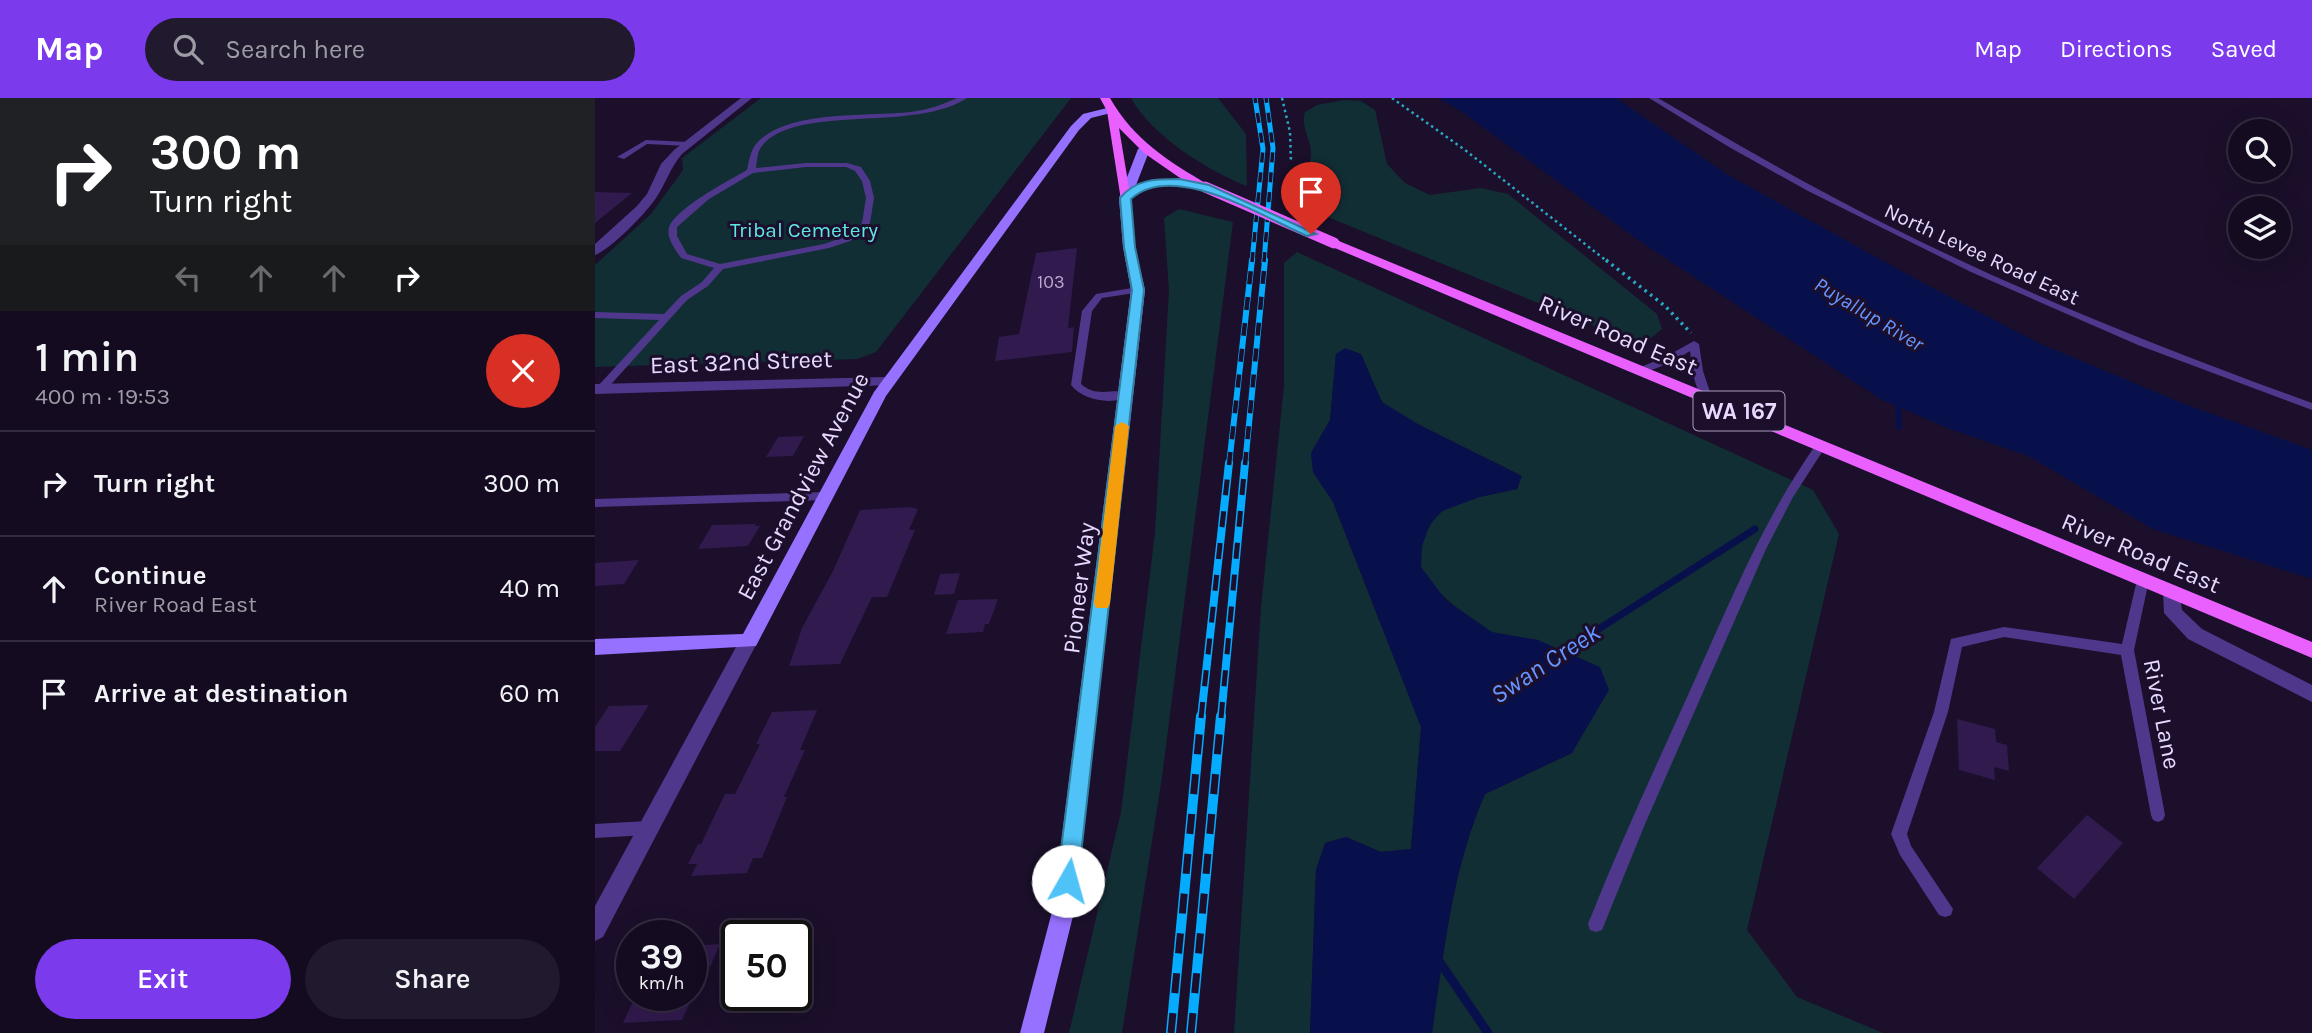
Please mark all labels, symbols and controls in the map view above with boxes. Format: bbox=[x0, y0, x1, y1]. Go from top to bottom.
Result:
search box bbox=[145, 18, 635, 81]
text: Map bbox=[35, 30, 103, 68]
icon: search bbox=[169, 30, 207, 68]
text: Search here bbox=[225, 34, 365, 65]
text: Map bbox=[1974, 35, 2022, 63]
text: Directions bbox=[2060, 35, 2173, 63]
text: Saved bbox=[2211, 35, 2277, 63]
map controls bbox=[2228, 119, 2291, 259]
button: search bbox=[2228, 119, 2291, 182]
text: 300 m bbox=[150, 124, 301, 181]
icon: right bbox=[35, 126, 126, 217]
pin bbox=[1281, 162, 1341, 234]
icon: arrive bbox=[1292, 173, 1330, 211]
text: Turn right bbox=[150, 183, 292, 220]
button: layers bbox=[2228, 196, 2291, 259]
street label: North Levee Road East bbox=[1881, 198, 2083, 310]
park label: Tribal Cemetery bbox=[730, 218, 878, 242]
icon: left bbox=[169, 259, 207, 297]
icon: ahead bbox=[242, 259, 280, 297]
icon: ahead bbox=[315, 259, 353, 297]
icon: right bbox=[388, 259, 426, 297]
house number: 103 bbox=[1037, 271, 1065, 293]
water label: Puyallup River bbox=[1810, 272, 1929, 356]
street label: River Road East bbox=[1534, 289, 1702, 381]
text: 1 min bbox=[35, 332, 139, 382]
button: close bbox=[486, 334, 560, 408]
street label: East 32nd Street bbox=[649, 345, 833, 379]
street label: East Grandview Avenue bbox=[731, 367, 875, 605]
text: 400 m · 19:53 bbox=[35, 383, 170, 410]
road number: WA 167 bbox=[1693, 392, 1785, 430]
icon: right bbox=[35, 465, 73, 503]
text: Turn right bbox=[94, 468, 215, 499]
text: 300 m bbox=[483, 468, 560, 499]
street label: River Road East bbox=[2057, 507, 2225, 599]
street label: Pioneer Way bbox=[1057, 521, 1101, 655]
text: Continue bbox=[94, 560, 206, 591]
icon: ahead bbox=[35, 570, 73, 608]
text: 40 m bbox=[500, 573, 560, 604]
text: River Road East bbox=[94, 591, 257, 618]
water label: Swan Creek bbox=[1485, 616, 1607, 710]
street label: River Lane bbox=[2138, 656, 2186, 772]
icon: arrive bbox=[35, 675, 73, 713]
text: Arrive at destination bbox=[94, 678, 348, 709]
text: 60 m bbox=[499, 678, 560, 709]
position arrow bbox=[1031, 844, 1105, 918]
speed limit sign: 50 bbox=[721, 920, 812, 1011]
text: 39 bbox=[640, 936, 683, 977]
button: Exit bbox=[35, 939, 291, 1019]
button: Share bbox=[305, 939, 560, 1019]
text: km/h bbox=[639, 972, 684, 994]

